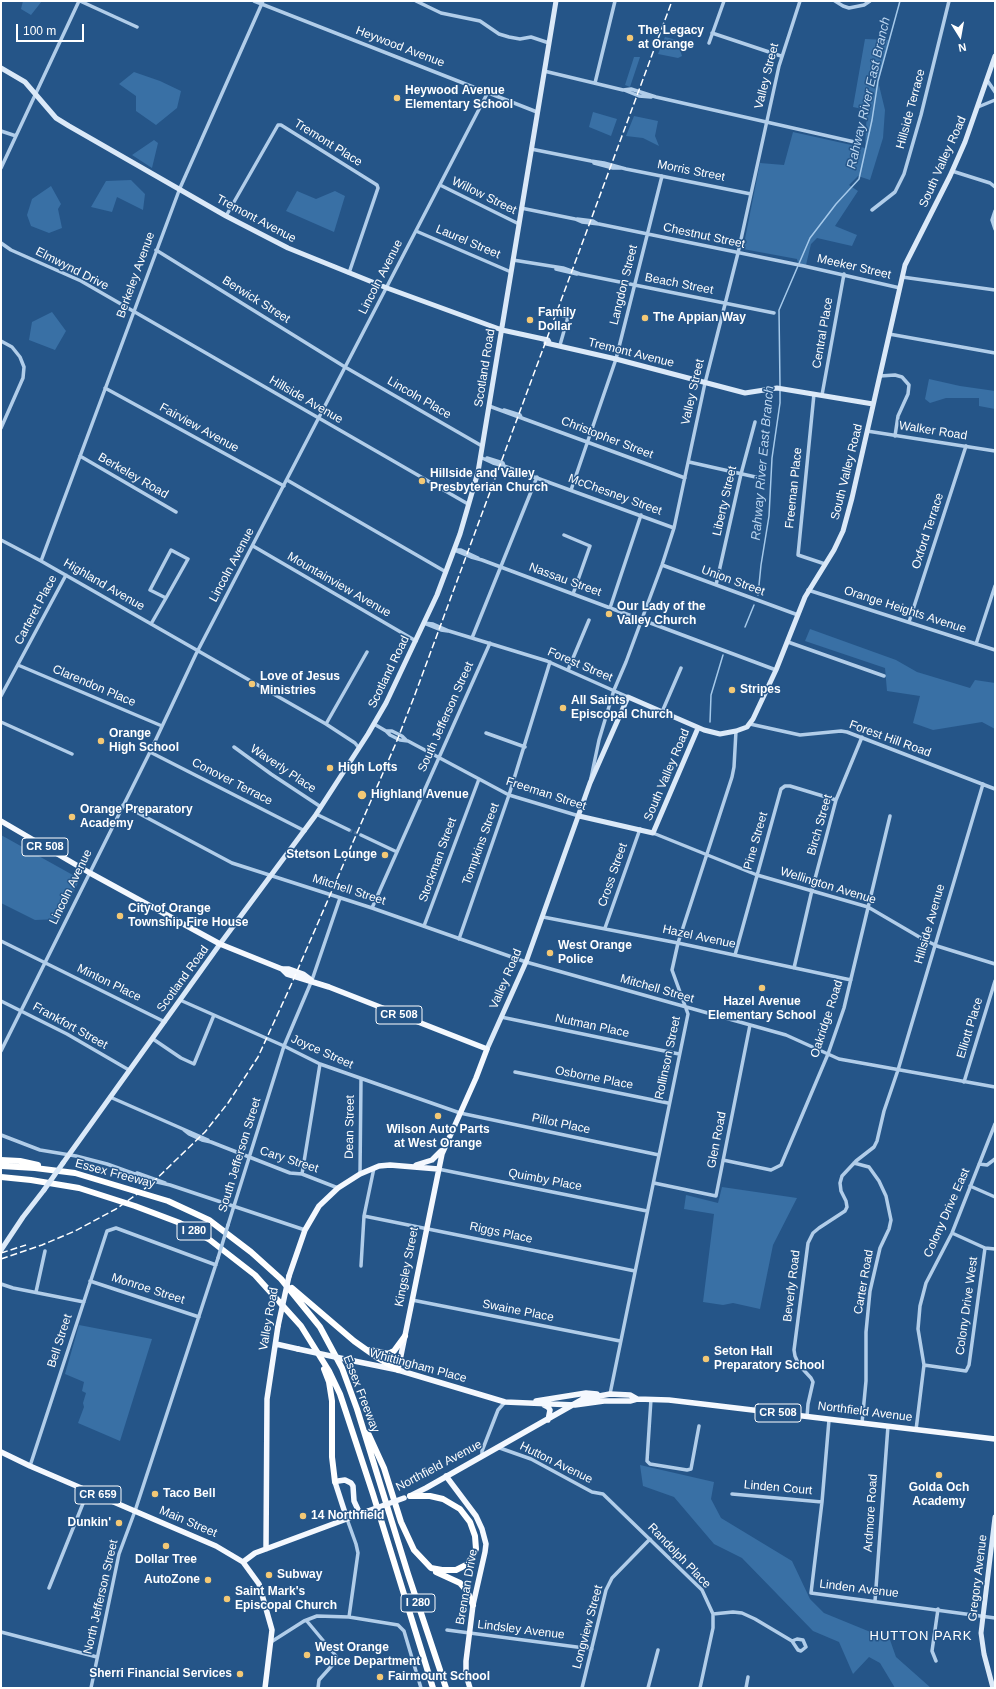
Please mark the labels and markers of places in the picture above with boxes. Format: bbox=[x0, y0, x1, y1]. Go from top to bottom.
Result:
place label: The Legacy at Orange bbox=[638, 24, 704, 52]
marker: The Legacy at Orange bbox=[625, 33, 635, 43]
place label: Heywood Avenue Elementary School bbox=[405, 84, 513, 112]
marker: Heywood Avenue Elementary School bbox=[392, 93, 402, 103]
place label: Family Dollar bbox=[538, 306, 576, 334]
place label: The Appian Way bbox=[653, 311, 746, 325]
marker: The Appian Way bbox=[640, 313, 650, 323]
marker: Family Dollar bbox=[525, 315, 535, 325]
place label: Hillside and Valley Presbyterian Church bbox=[430, 467, 548, 495]
marker: Hillside and Valley Presbyterian Church bbox=[417, 476, 427, 486]
place label: Our Lady of the Valley Church bbox=[617, 600, 706, 628]
marker: Our Lady of the Valley Church bbox=[604, 609, 614, 619]
place label: Love of Jesus Ministries bbox=[260, 670, 340, 698]
marker: Love of Jesus Ministries bbox=[247, 679, 257, 689]
place label: Stripes bbox=[740, 683, 781, 697]
marker: Stripes bbox=[727, 685, 737, 695]
place label: All Saints Episcopal Church bbox=[571, 694, 673, 722]
marker: All Saints Episcopal Church bbox=[558, 703, 568, 713]
place label: Orange High School bbox=[109, 727, 179, 755]
marker: Orange High School bbox=[96, 736, 106, 746]
place label: High Lofts bbox=[338, 761, 397, 775]
marker: High Lofts bbox=[325, 763, 335, 773]
place label: Highland Avenue bbox=[371, 788, 469, 802]
marker: Highland Avenue bbox=[356, 789, 368, 801]
place label: Orange Preparatory Academy bbox=[80, 803, 193, 831]
marker: Orange Preparatory Academy bbox=[67, 812, 77, 822]
place label: Stetson Lounge bbox=[286, 848, 377, 862]
marker: Stetson Lounge bbox=[380, 850, 390, 860]
place label: City of Orange Township Fire House bbox=[128, 902, 248, 930]
marker: City of Orange Township Fire House bbox=[115, 911, 125, 921]
place label: West Orange Police bbox=[558, 939, 632, 967]
marker: West Orange Police bbox=[545, 948, 555, 958]
marker: Hazel Avenue Elementary School bbox=[757, 983, 767, 993]
place label: Hazel Avenue Elementary School bbox=[708, 995, 816, 1023]
marker: Wilson Auto Parts at West Orange bbox=[433, 1111, 443, 1121]
place label: Wilson Auto Parts at West Orange bbox=[386, 1123, 490, 1151]
place label: Seton Hall Preparatory School bbox=[714, 1345, 825, 1373]
marker: Seton Hall Preparatory School bbox=[701, 1354, 711, 1364]
marker: Golda Och Academy bbox=[934, 1470, 944, 1480]
place label: Golda Och Academy bbox=[909, 1481, 969, 1509]
place label: Taco Bell bbox=[163, 1487, 215, 1501]
marker: Taco Bell bbox=[150, 1489, 160, 1499]
place label: 14 Northfield bbox=[311, 1509, 384, 1523]
marker: 14 Northfield bbox=[298, 1511, 308, 1521]
place label: Dunkin' bbox=[67, 1516, 111, 1530]
marker: Dunkin' bbox=[114, 1518, 124, 1528]
marker: Dollar Tree bbox=[161, 1541, 171, 1551]
place label: Dollar Tree bbox=[135, 1553, 197, 1567]
place label: Subway bbox=[277, 1568, 322, 1582]
marker: Subway bbox=[264, 1570, 274, 1580]
place label: AutoZone bbox=[144, 1573, 200, 1587]
marker: AutoZone bbox=[203, 1575, 213, 1585]
place label: Saint Mark's Episcopal Church bbox=[235, 1585, 337, 1613]
marker: Saint Mark's Episcopal Church bbox=[222, 1594, 232, 1604]
place label: West Orange Police Department bbox=[315, 1641, 420, 1669]
marker: West Orange Police Department bbox=[302, 1650, 312, 1660]
place label: Sherri Financial Services bbox=[89, 1667, 232, 1681]
marker: Sherri Financial Services bbox=[235, 1669, 245, 1679]
place label: Fairmount School bbox=[388, 1670, 490, 1684]
marker: Fairmount School bbox=[375, 1672, 385, 1682]

